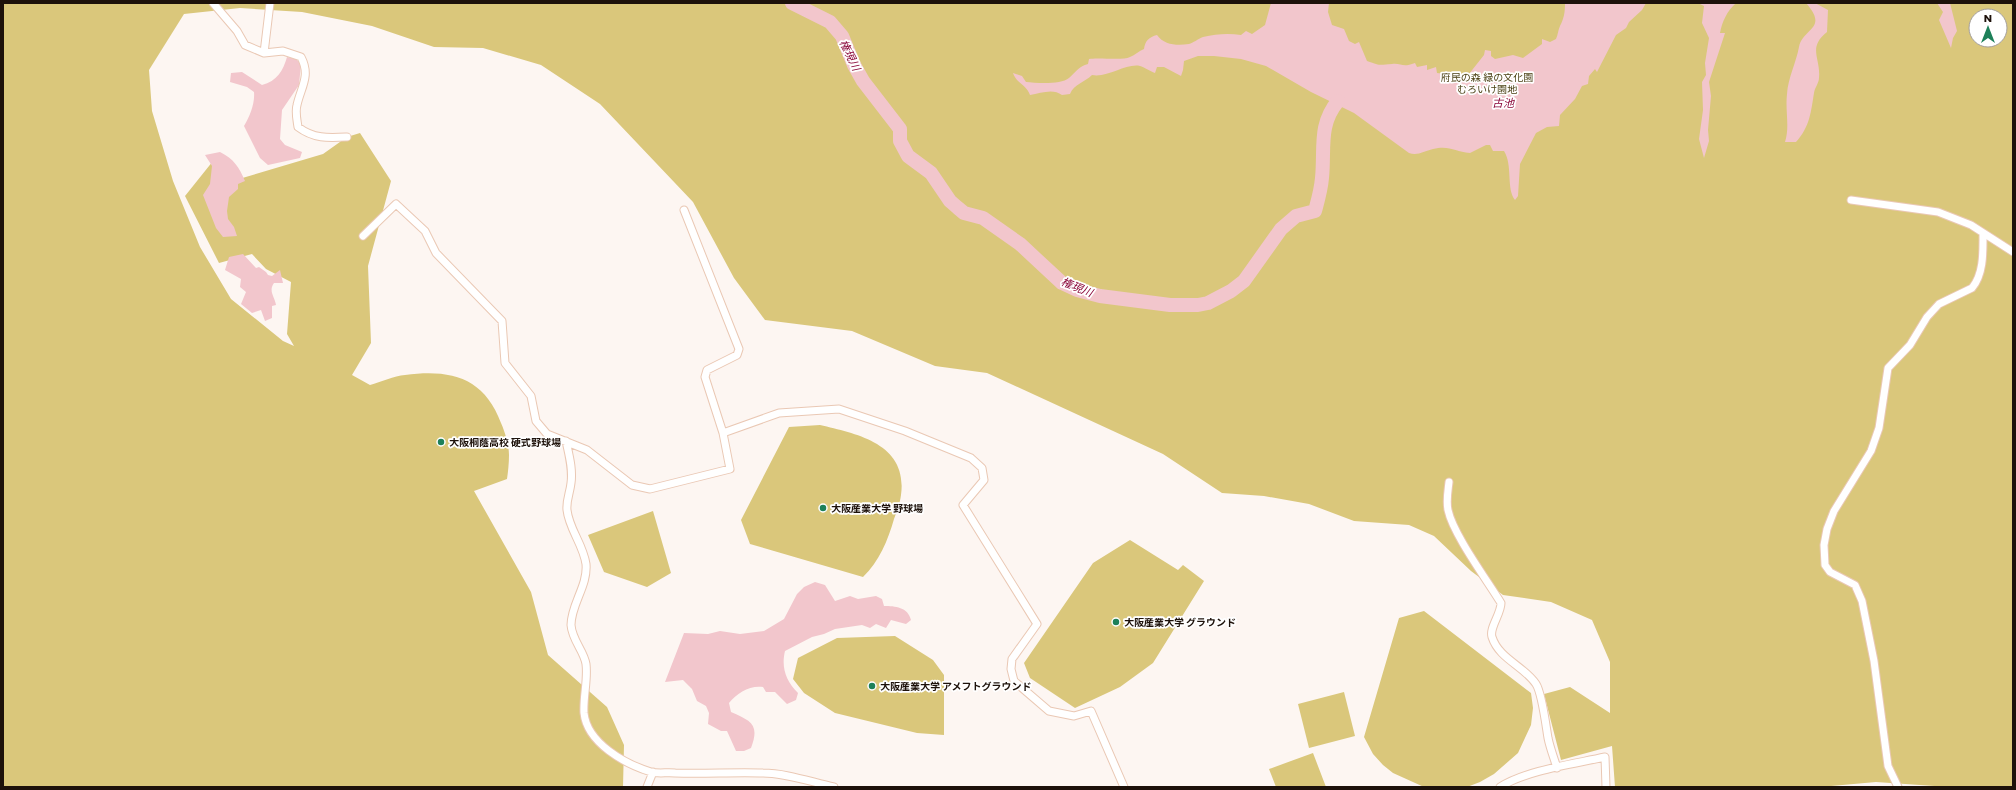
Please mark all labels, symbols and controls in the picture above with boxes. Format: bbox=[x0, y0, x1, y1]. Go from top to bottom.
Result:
north arrow bbox=[1968, 8, 2008, 48]
text: N bbox=[1984, 10, 1992, 26]
water label: 権現川 bbox=[836, 37, 865, 74]
park label: 府民の森 緑の文化園 むろいけ園地 bbox=[1441, 70, 1533, 97]
water label: 古池 bbox=[1492, 95, 1515, 111]
water label: 権現川 bbox=[1059, 273, 1096, 301]
place label: 大阪桐蔭高校 硬式野球場 bbox=[449, 435, 561, 450]
marker: 大阪桐蔭高校 硬式野球場 bbox=[436, 437, 446, 447]
place label: 大阪産業大学 野球場 bbox=[831, 501, 923, 516]
marker: 大阪産業大学 野球場 bbox=[818, 503, 828, 513]
place label: 大阪産業大学 グラウンド bbox=[1124, 615, 1236, 630]
marker: 大阪産業大学 グラウンド bbox=[1111, 617, 1121, 627]
place label: 大阪産業大学 アメフトグラウンド bbox=[880, 679, 1032, 694]
marker: 大阪産業大学 アメフトグラウンド bbox=[867, 681, 877, 691]

